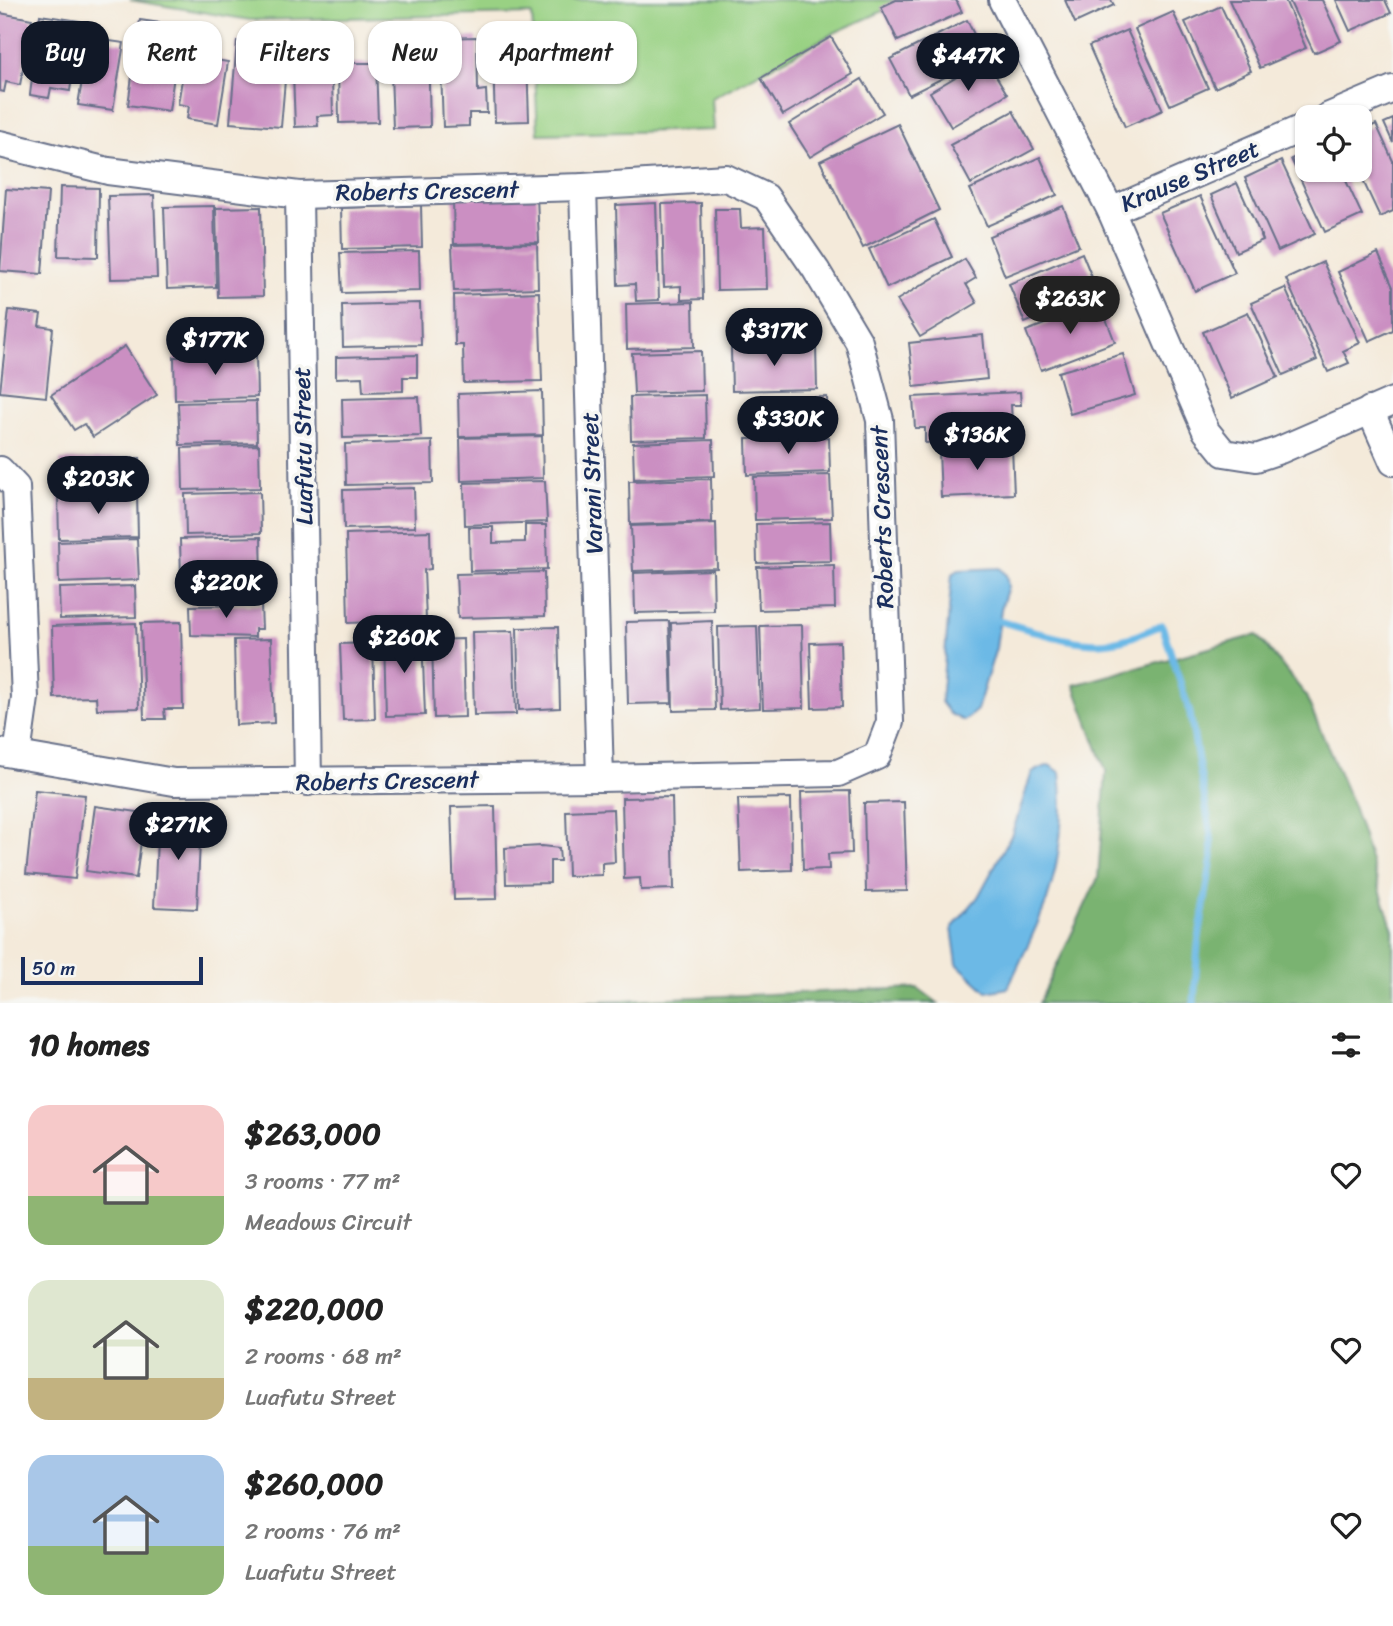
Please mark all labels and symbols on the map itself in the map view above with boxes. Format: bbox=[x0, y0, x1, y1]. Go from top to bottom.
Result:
pin: $447K bbox=[919, 34, 1017, 93]
street label: Krause Street bbox=[1114, 128, 1266, 224]
street label: Roberts Crescent bbox=[335, 168, 520, 214]
pin: $263K bbox=[1021, 276, 1119, 336]
pin: $317K bbox=[725, 308, 823, 368]
pin: $177K bbox=[166, 318, 264, 377]
street label: Luafutu Street bbox=[281, 367, 325, 525]
pin: $330K bbox=[739, 396, 837, 456]
street label: Varani Street bbox=[569, 411, 615, 555]
pin: $136K bbox=[928, 412, 1026, 472]
street label: Roberts Crescent bbox=[858, 424, 906, 609]
pin: $203K bbox=[49, 456, 147, 516]
pin: $220K bbox=[177, 560, 275, 620]
pin: $260K bbox=[355, 616, 453, 675]
street label: Roberts Crescent bbox=[295, 758, 480, 804]
pin: $271K bbox=[129, 802, 227, 862]
scale bar bbox=[21, 954, 203, 986]

